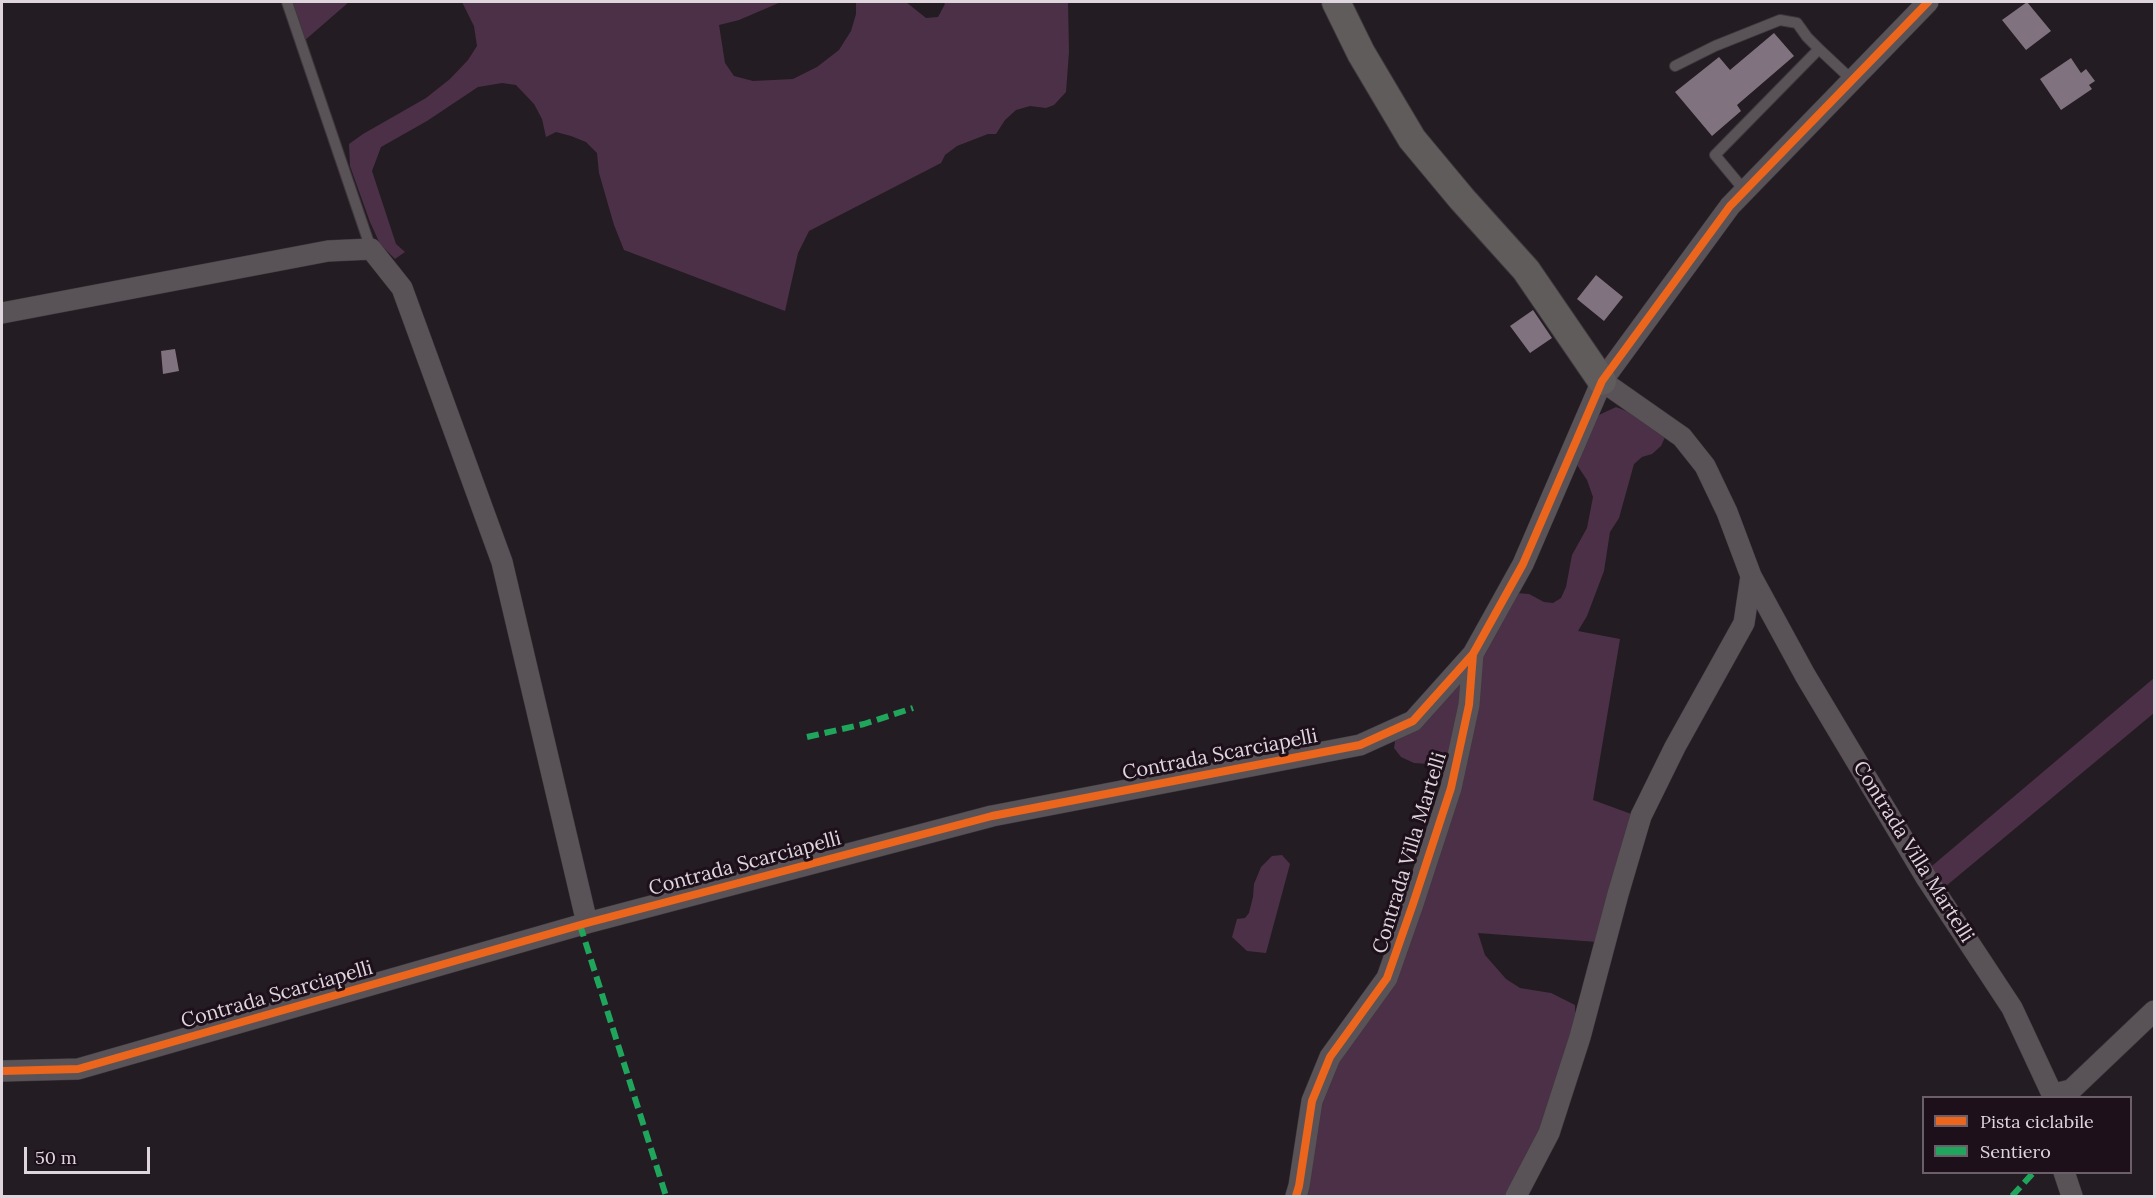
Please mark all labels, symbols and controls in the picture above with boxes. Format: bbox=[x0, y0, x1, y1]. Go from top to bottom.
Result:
street label: Contrada Scarciapelli bbox=[1120, 724, 1320, 786]
street label: Contrada Villa Martelli bbox=[1368, 749, 1452, 957]
street label: Contrada Villa Martelli bbox=[1847, 757, 1979, 947]
street label: Contrada Scarciapelli bbox=[646, 827, 844, 901]
street label: Contrada Scarciapelli bbox=[178, 956, 376, 1034]
legend bbox=[1922, 1096, 2132, 1174]
text: Pista ciclabile bbox=[1980, 1110, 2094, 1133]
scale bar bbox=[27, 1135, 153, 1173]
text: Sentiero bbox=[1980, 1140, 2051, 1163]
text: 50 m bbox=[35, 1146, 77, 1169]

